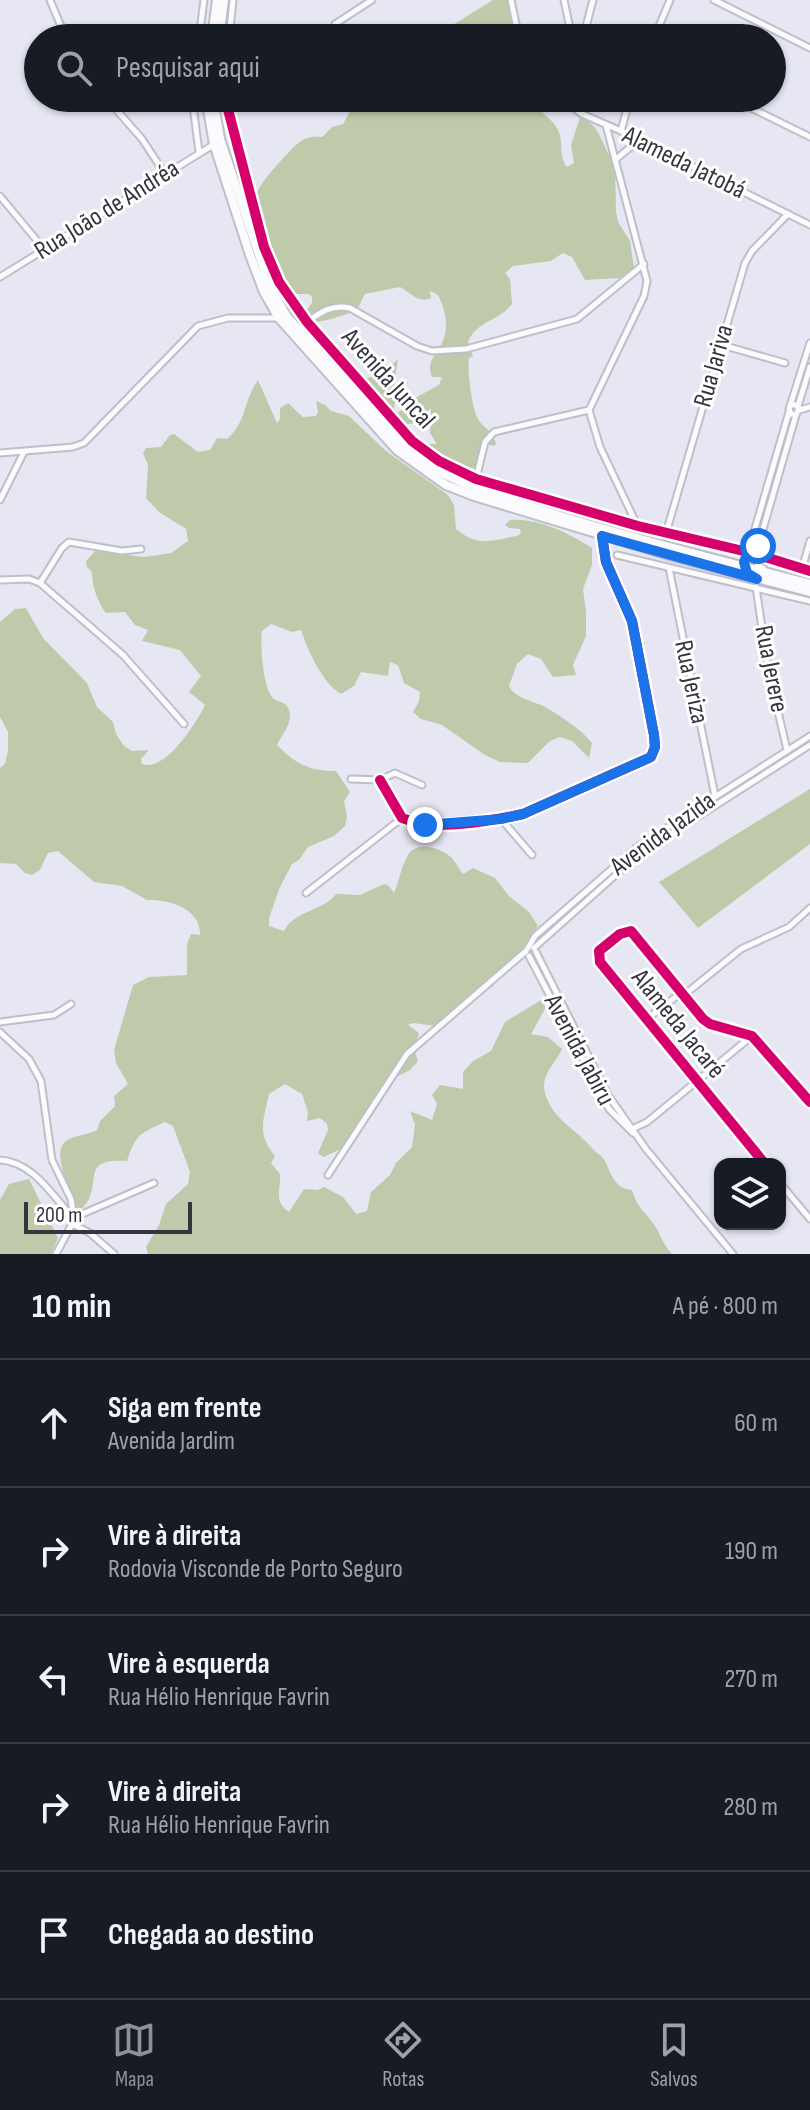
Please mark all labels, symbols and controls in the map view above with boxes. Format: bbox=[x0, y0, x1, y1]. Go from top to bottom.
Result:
search box bbox=[24, 24, 786, 112]
icon: search bbox=[52, 46, 96, 90]
text: Pesquisar aqui bbox=[116, 50, 260, 86]
street label: Alameda Jatobá bbox=[617, 119, 751, 206]
street label: Rua João de Andréa bbox=[29, 153, 185, 267]
street label: Rua Jariva bbox=[687, 321, 741, 411]
street label: Avenida Juncal bbox=[334, 322, 441, 436]
route start bbox=[740, 528, 776, 564]
street label: Rua Jerere bbox=[747, 623, 795, 715]
street label: Rua Jeriza bbox=[667, 637, 715, 727]
street label: Avenida Jazida bbox=[604, 785, 722, 883]
route end bbox=[407, 807, 443, 843]
street label: Alameda Jacaré bbox=[624, 962, 731, 1085]
street label: Avenida Jabiru bbox=[536, 988, 621, 1111]
map controls bbox=[714, 1158, 786, 1230]
button: layers bbox=[714, 1158, 786, 1230]
scale bar bbox=[24, 1198, 192, 1234]
text: 200 m bbox=[36, 1202, 82, 1229]
text: 10 min bbox=[32, 1286, 111, 1327]
text: A pé · 800 m bbox=[673, 1291, 778, 1322]
text: Siga em frente bbox=[108, 1390, 261, 1426]
icon: ahead bbox=[32, 1401, 76, 1445]
text: 60 m bbox=[734, 1408, 778, 1439]
text: Avenida Jardim bbox=[108, 1426, 235, 1457]
text: Vire à direita bbox=[108, 1518, 241, 1554]
icon: right bbox=[32, 1529, 76, 1573]
text: 190 m bbox=[725, 1536, 778, 1567]
text: Rodovia Visconde de Porto Seguro bbox=[108, 1554, 403, 1585]
text: Vire à esquerda bbox=[108, 1646, 270, 1682]
icon: left bbox=[32, 1657, 76, 1701]
text: 270 m bbox=[725, 1664, 778, 1695]
text: Rua Hélio Henrique Favrin bbox=[108, 1682, 330, 1713]
text: Vire à direita bbox=[108, 1774, 241, 1810]
icon: right bbox=[32, 1785, 76, 1829]
text: 280 m bbox=[723, 1792, 778, 1823]
text: Rua Hélio Henrique Favrin bbox=[108, 1810, 330, 1841]
icon: arrive bbox=[32, 1913, 76, 1957]
text: Chegada ao destino bbox=[108, 1917, 314, 1953]
tab: Mapa bbox=[112, 2018, 156, 2093]
tab: Rotas bbox=[381, 2018, 425, 2093]
tab: Salvos bbox=[650, 2018, 698, 2093]

